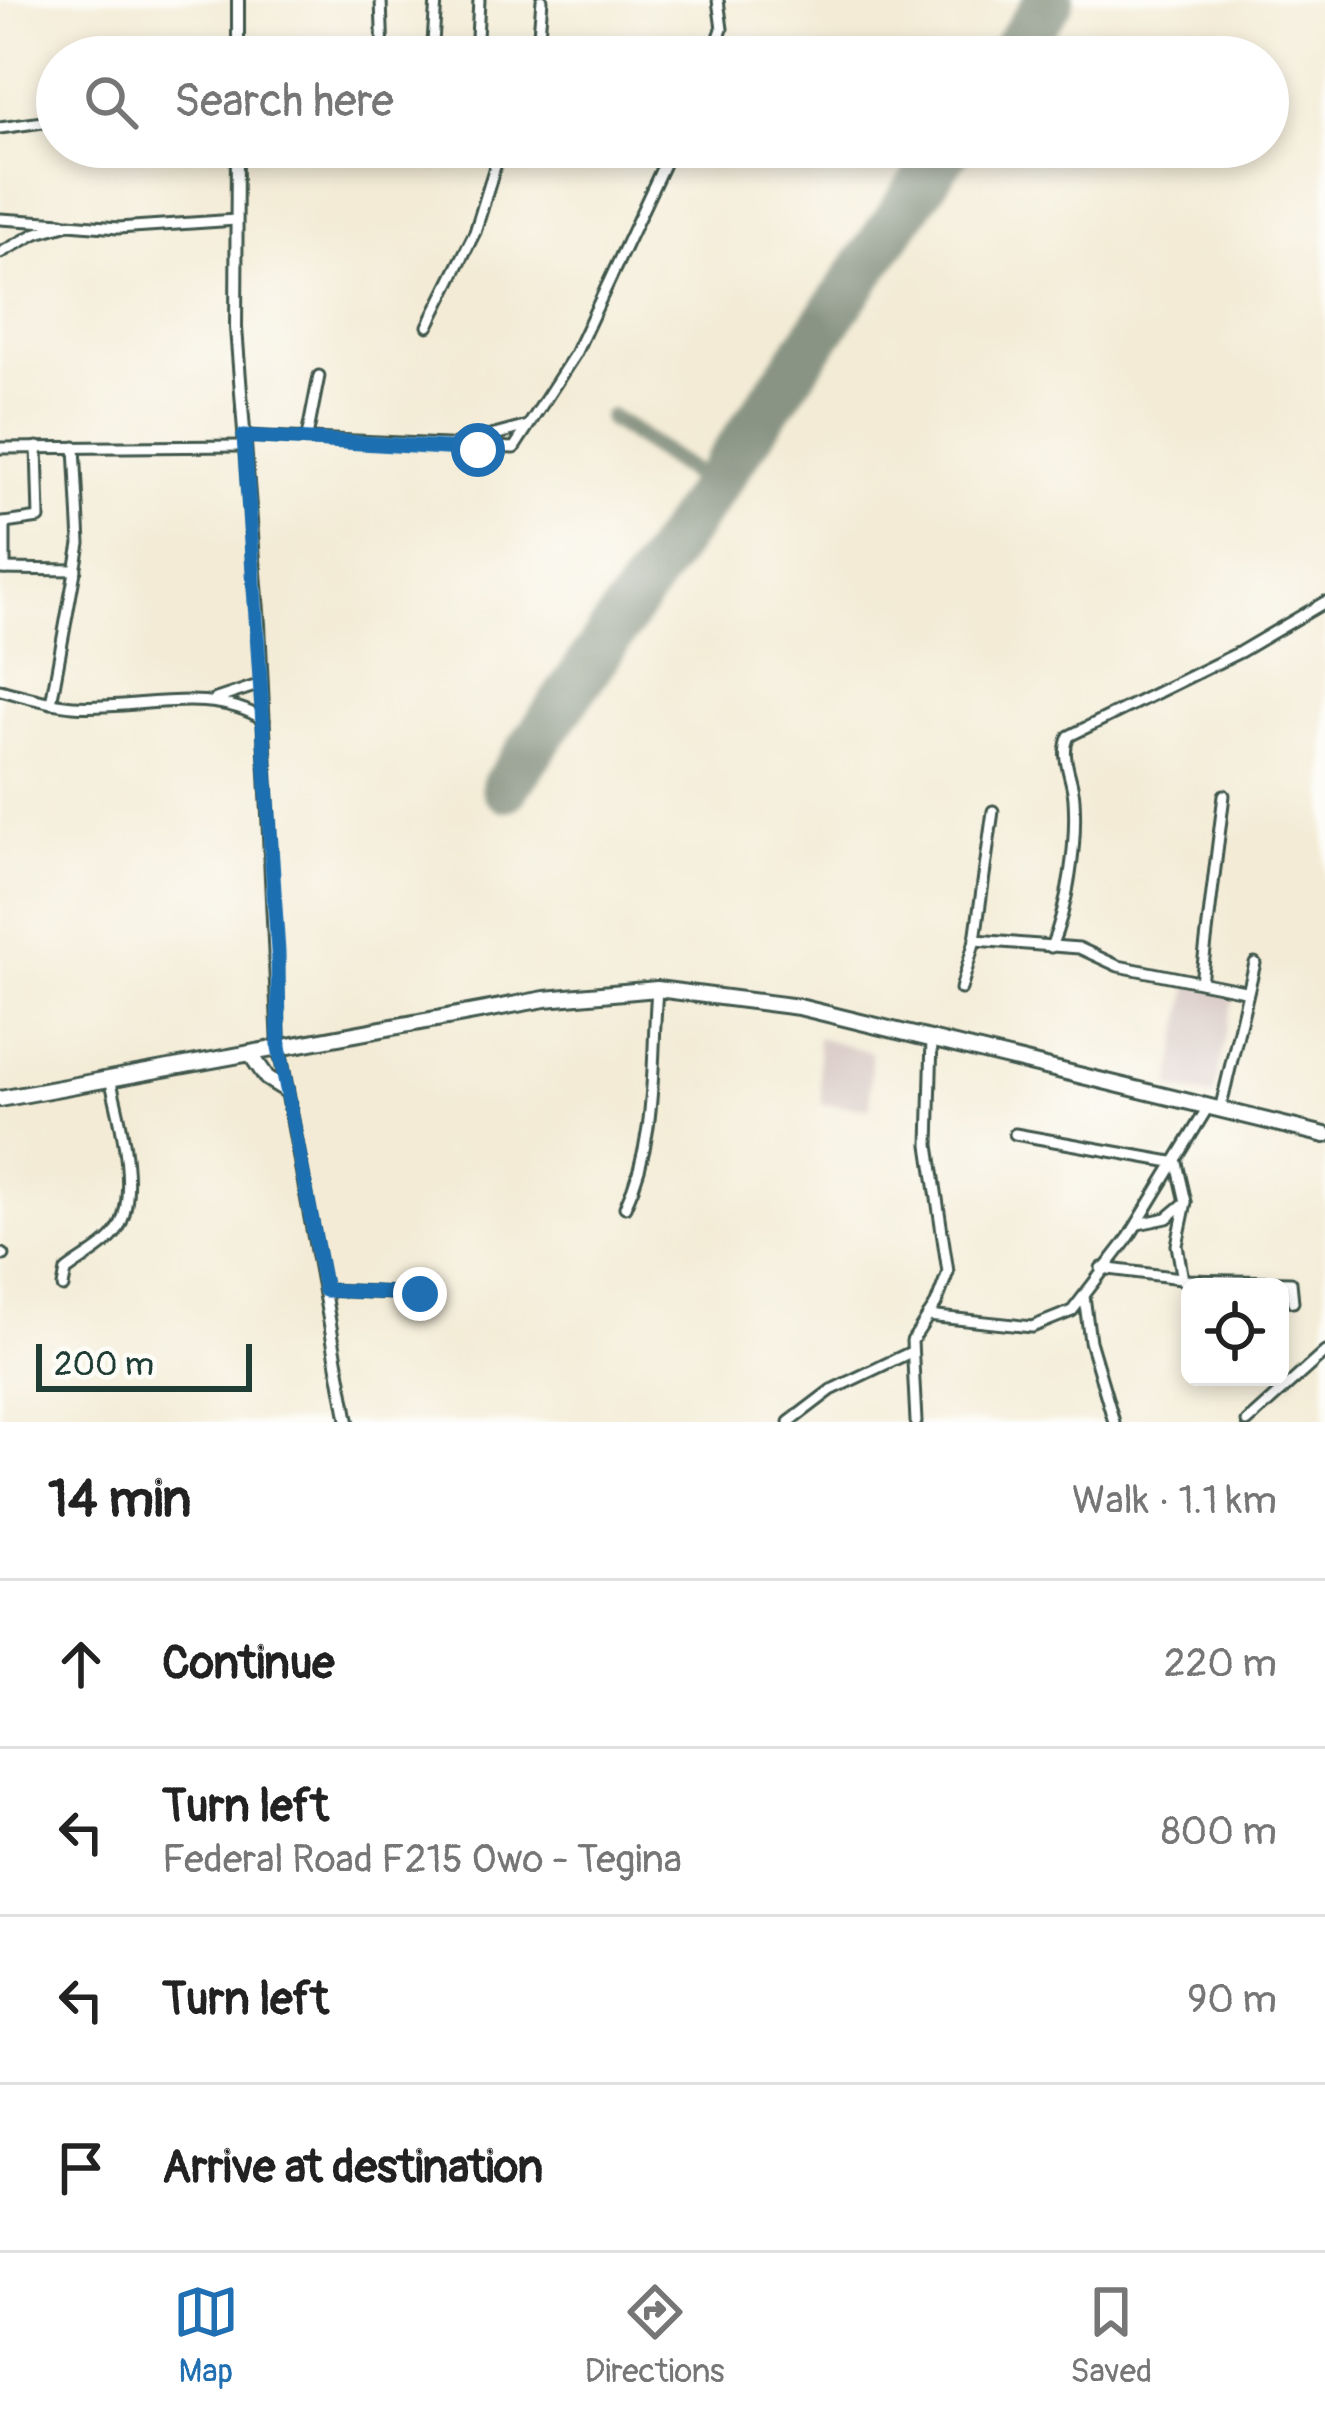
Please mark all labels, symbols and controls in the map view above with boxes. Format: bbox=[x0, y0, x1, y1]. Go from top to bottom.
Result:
search box bbox=[36, 36, 1289, 168]
icon: search bbox=[78, 69, 144, 135]
text: Search here bbox=[174, 74, 394, 130]
route start bbox=[451, 423, 505, 477]
route end bbox=[393, 1267, 447, 1321]
map controls bbox=[1181, 1278, 1289, 1386]
button: locate bbox=[1181, 1278, 1289, 1386]
scale bar bbox=[36, 1338, 252, 1391]
text: 200 m bbox=[54, 1344, 154, 1385]
text: 14 min bbox=[48, 1468, 191, 1532]
text: Walk · 1.1 km bbox=[1072, 1476, 1277, 1525]
icon: ahead bbox=[48, 1631, 114, 1697]
text: Continue bbox=[162, 1636, 335, 1692]
text: 220 m bbox=[1164, 1639, 1277, 1688]
text: Turn left bbox=[162, 1779, 329, 1835]
icon: left bbox=[48, 1799, 114, 1865]
text: 800 m bbox=[1161, 1807, 1277, 1856]
text: Federal Road F215 Owo - Tegina bbox=[162, 1835, 682, 1884]
icon: left bbox=[48, 1967, 114, 2033]
text: Turn left bbox=[162, 1972, 329, 2028]
text: 90 m bbox=[1187, 1975, 1277, 2024]
icon: arrive bbox=[48, 2135, 114, 2201]
text: Arrive at destination bbox=[162, 2140, 543, 2196]
tab: Map bbox=[173, 2279, 239, 2392]
tab: Directions bbox=[585, 2279, 725, 2392]
tab: Saved bbox=[1070, 2279, 1152, 2392]

